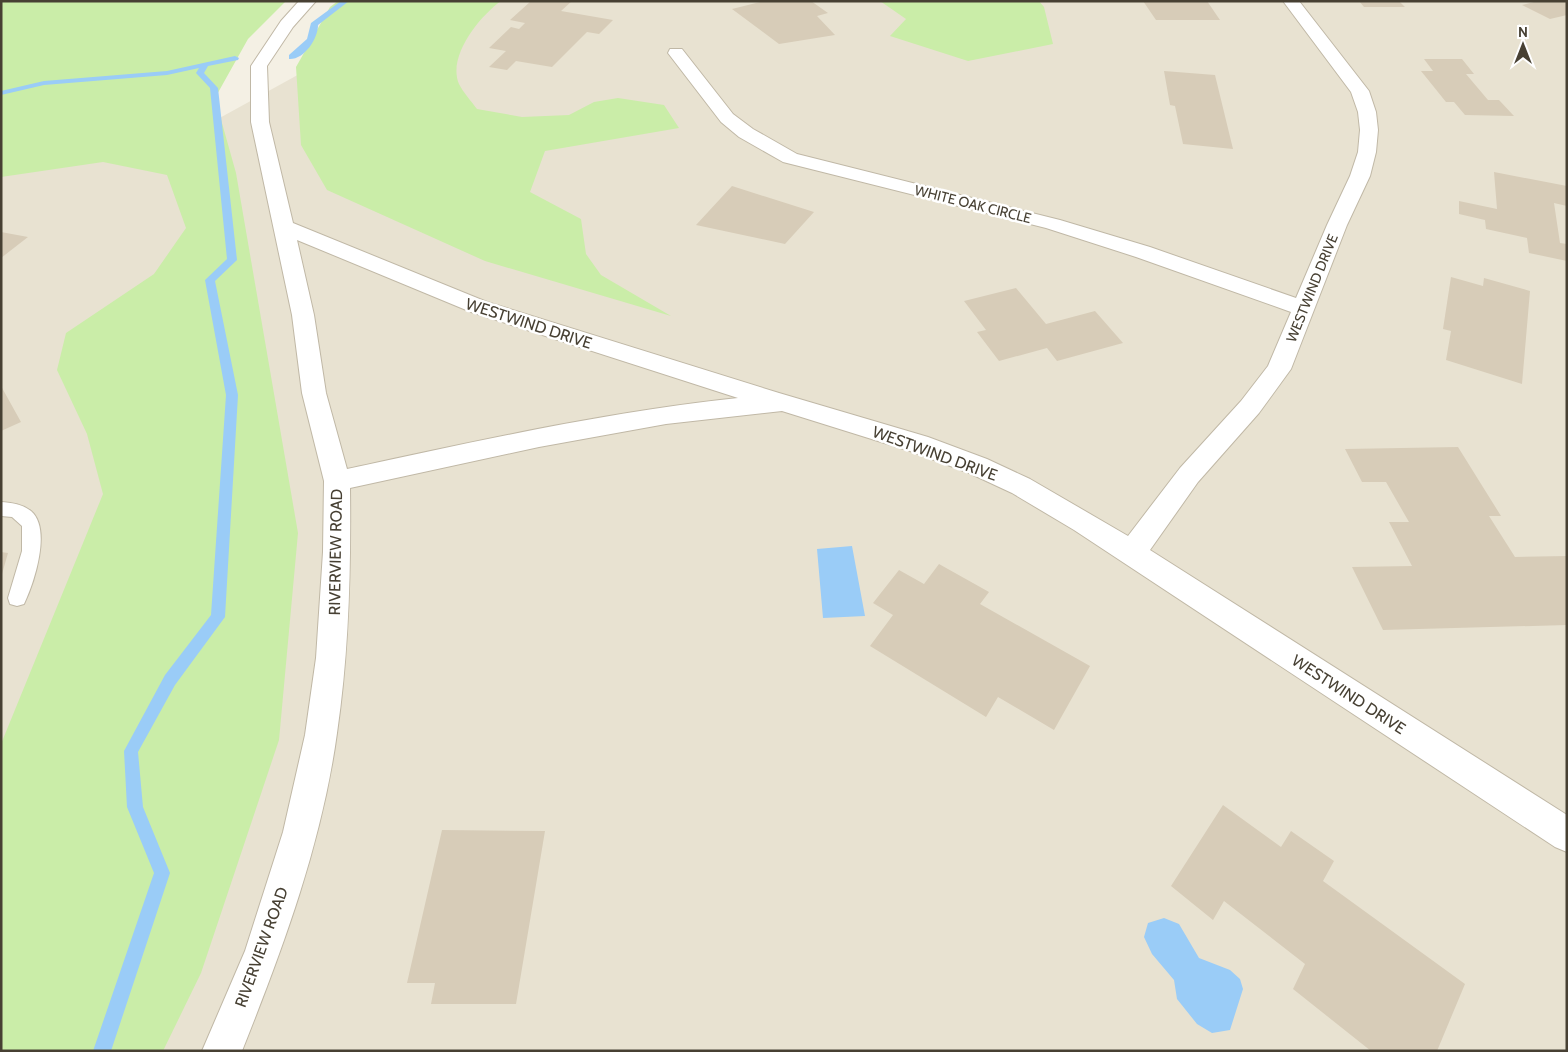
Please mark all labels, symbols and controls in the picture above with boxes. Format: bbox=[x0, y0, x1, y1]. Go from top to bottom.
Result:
north arrow bbox=[1498, 20, 1548, 70]
text: N bbox=[1518, 23, 1528, 41]
street label: WHITE OAK CIRCLE bbox=[913, 181, 1033, 227]
street label: WESTWIND DRIVE bbox=[1282, 231, 1342, 345]
street label: WESTWIND DRIVE bbox=[463, 294, 594, 353]
street label: WESTWIND DRIVE bbox=[870, 422, 1000, 485]
street label: RIVERVIEW ROAD bbox=[325, 489, 346, 615]
street label: WESTWIND DRIVE bbox=[1288, 651, 1409, 738]
street label: RIVERVIEW ROAD bbox=[231, 884, 292, 1010]

